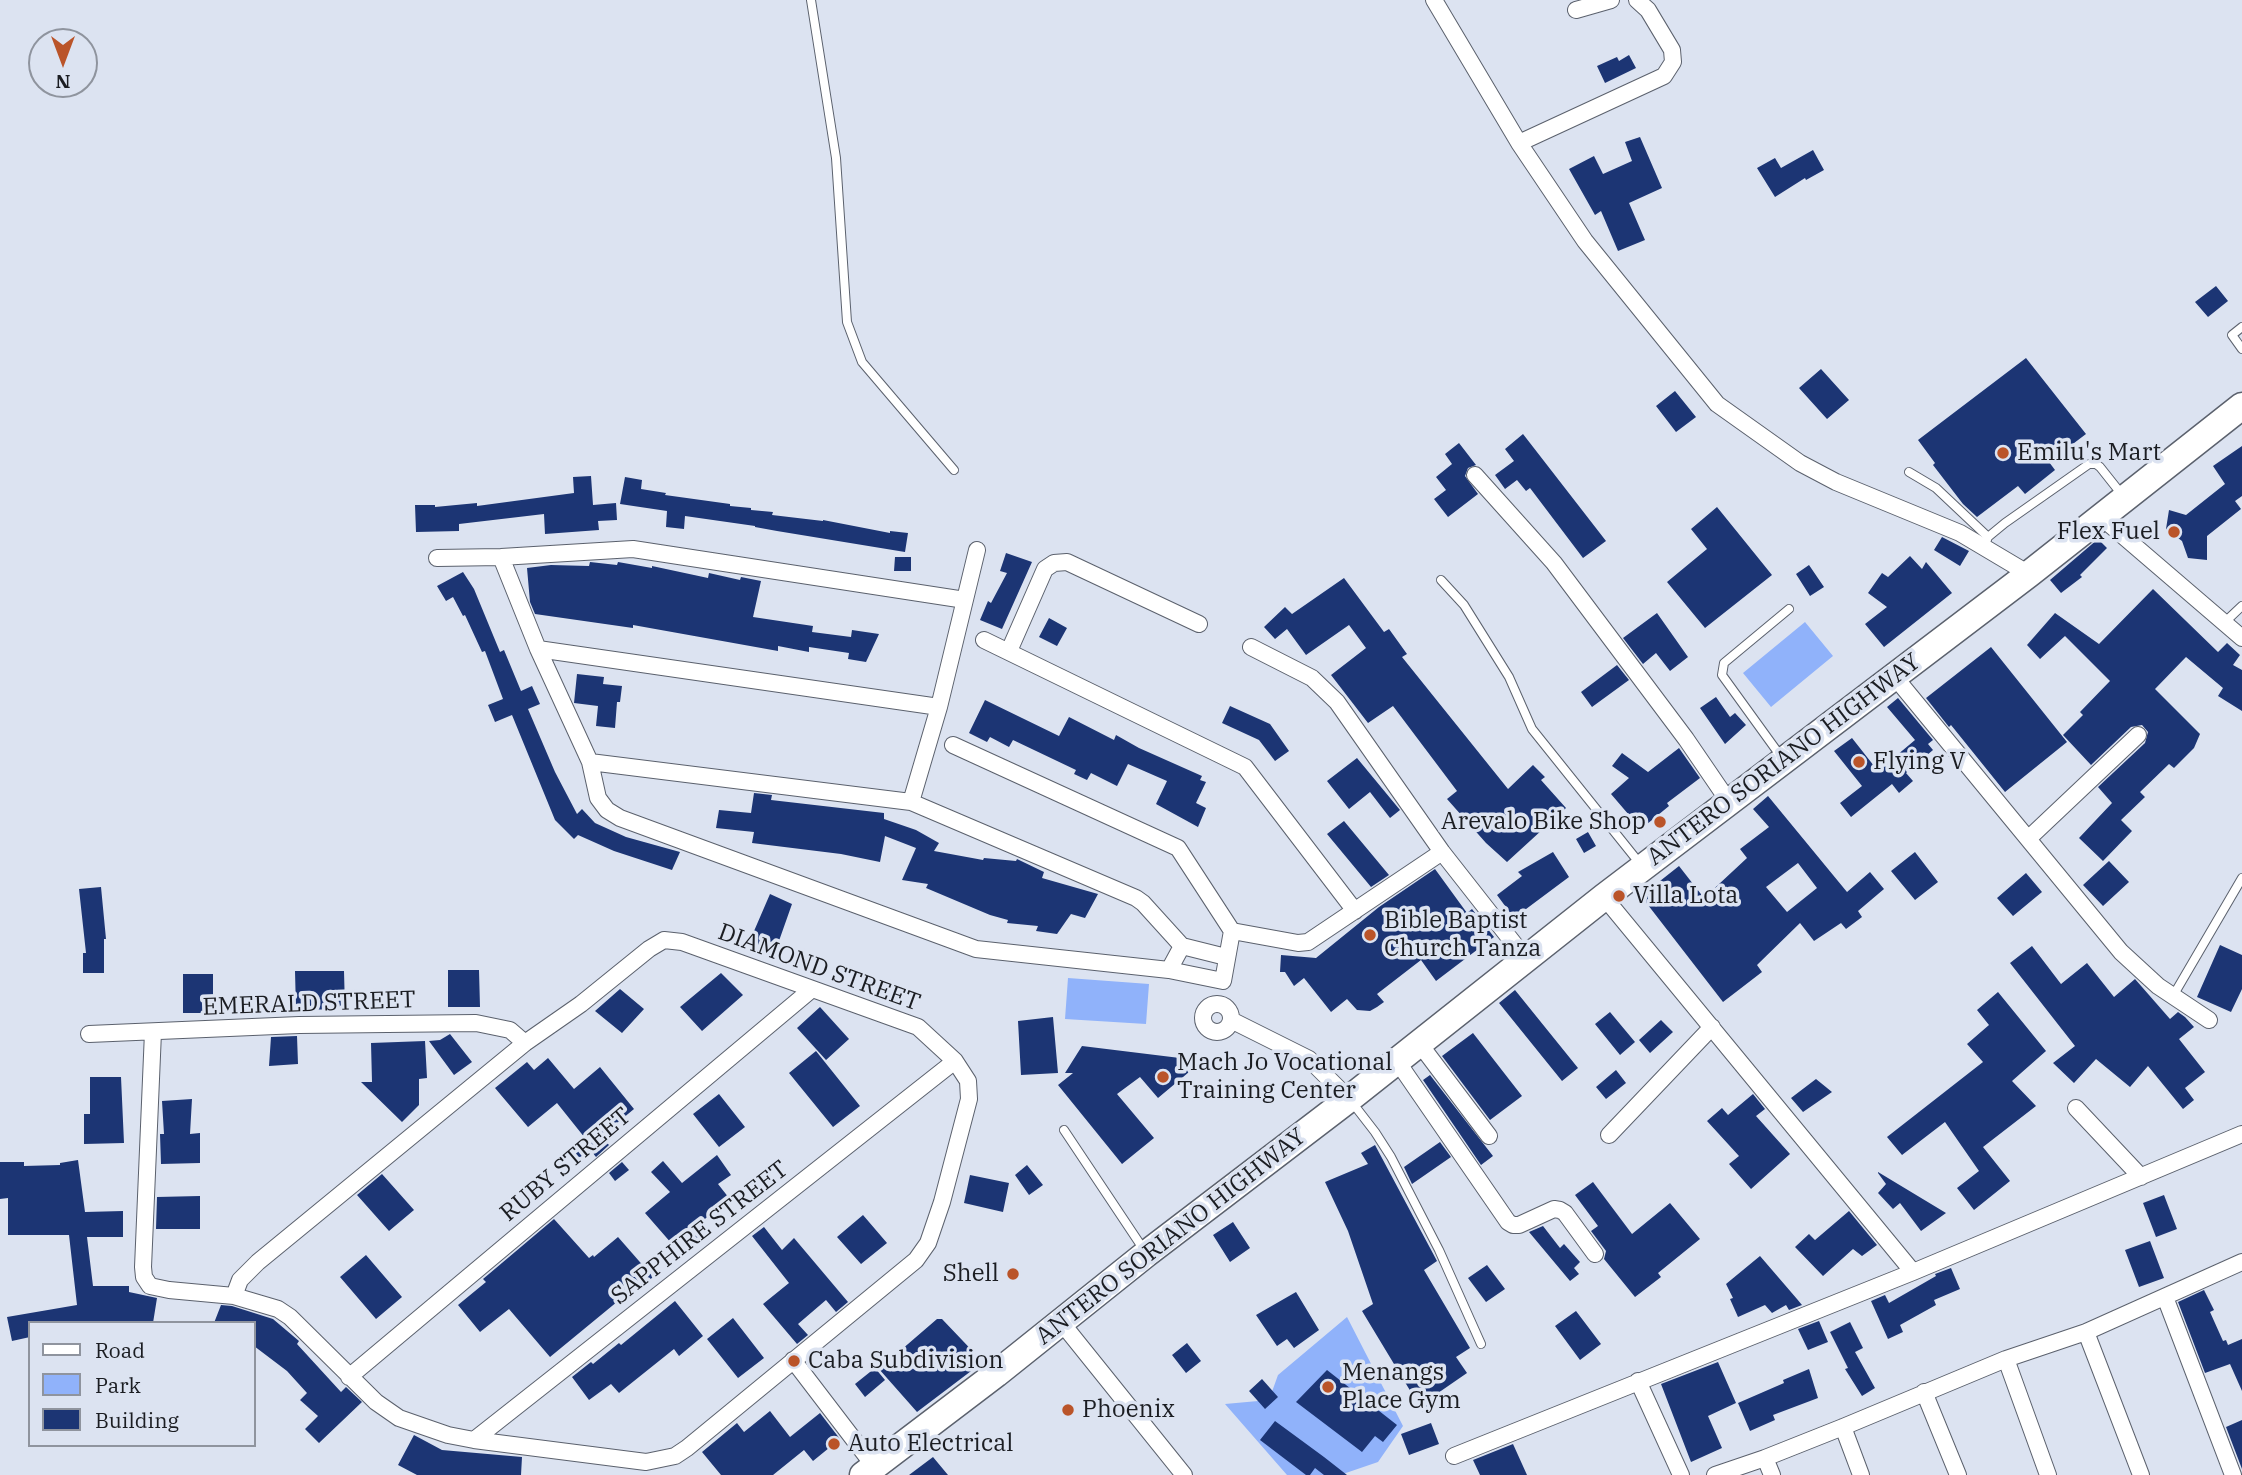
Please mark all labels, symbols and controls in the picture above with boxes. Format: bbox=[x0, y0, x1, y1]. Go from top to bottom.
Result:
north arrow bbox=[28, 28, 98, 98]
text: N bbox=[55, 70, 71, 94]
place label: Emilu's Mart bbox=[2017, 439, 2161, 467]
marker: Emilu's Mart bbox=[1995, 445, 2011, 461]
place label: Flex Fuel bbox=[2057, 518, 2160, 546]
marker: Flex Fuel bbox=[2166, 524, 2182, 540]
street label: ANTERO SORIANO HIGHWAY bbox=[1642, 648, 1926, 872]
place label: Flying V bbox=[1873, 748, 1965, 776]
marker: Flying V bbox=[1851, 754, 1867, 770]
place label: Arevalo Bike Shop bbox=[1441, 808, 1646, 836]
marker: Arevalo Bike Shop bbox=[1652, 814, 1668, 830]
place label: Villa Lota bbox=[1633, 882, 1738, 910]
marker: Villa Lota bbox=[1611, 888, 1627, 904]
place label: Bible Baptist Church Tanza bbox=[1384, 907, 1541, 963]
street label: DIAMOND STREET bbox=[714, 918, 924, 1018]
marker: Bible Baptist Church Tanza bbox=[1362, 927, 1378, 943]
street label: EMERALD STREET bbox=[202, 986, 416, 1022]
place label: Mach Jo Vocational Training Center bbox=[1177, 1049, 1393, 1105]
marker: Mach Jo Vocational Training Center bbox=[1155, 1069, 1171, 1085]
street label: RUBY STREET bbox=[495, 1102, 637, 1228]
street label: ANTERO SORIANO HIGHWAY bbox=[1030, 1123, 1312, 1351]
street label: SAPPHIRE STREET bbox=[606, 1155, 794, 1311]
place label: Shell bbox=[943, 1260, 999, 1288]
marker: Shell bbox=[1005, 1266, 1021, 1282]
legend bbox=[28, 1321, 256, 1447]
text: Road bbox=[95, 1336, 145, 1364]
place label: Caba Subdivision bbox=[808, 1347, 1004, 1375]
marker: Caba Subdivision bbox=[786, 1353, 802, 1369]
place label: Menangs Place Gym bbox=[1342, 1359, 1461, 1415]
text: Park bbox=[95, 1371, 141, 1399]
marker: Menangs Place Gym bbox=[1320, 1379, 1336, 1395]
place label: Phoenix bbox=[1082, 1396, 1175, 1424]
marker: Phoenix bbox=[1060, 1402, 1076, 1418]
text: Building bbox=[95, 1406, 179, 1434]
place label: Auto Electrical bbox=[848, 1430, 1014, 1458]
marker: Auto Electrical bbox=[826, 1436, 842, 1452]

